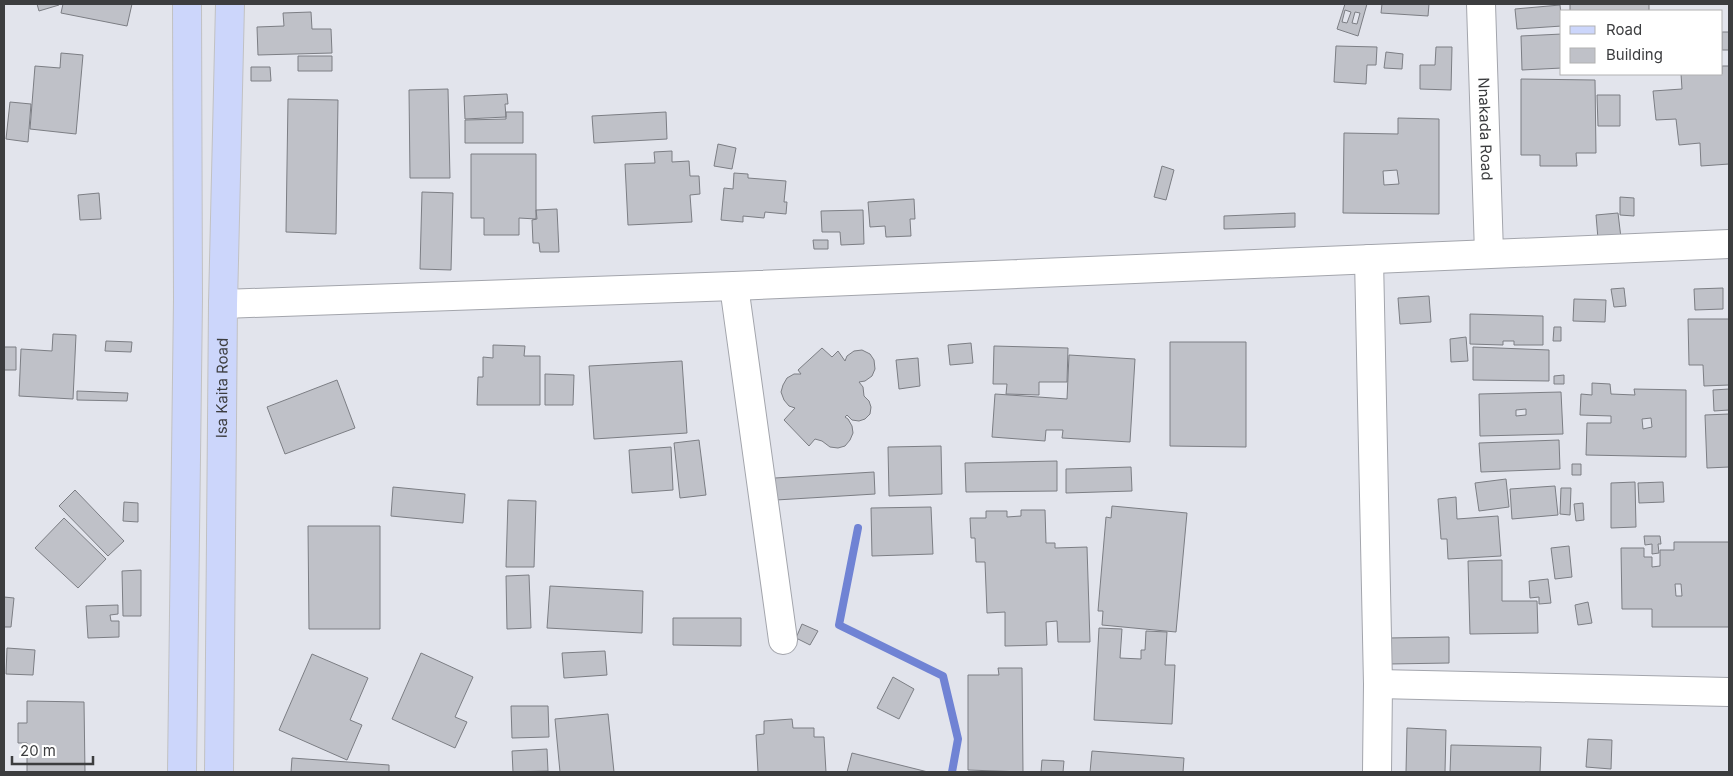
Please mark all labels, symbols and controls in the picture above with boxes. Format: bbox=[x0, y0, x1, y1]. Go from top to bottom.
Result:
legend bbox=[1560, 10, 1723, 75]
text: Road bbox=[1606, 20, 1642, 39]
text: Building bbox=[1606, 45, 1663, 64]
street label: Nnakada Road bbox=[1474, 77, 1497, 181]
street label: Isa Kaita Road bbox=[212, 338, 232, 438]
scale bar bbox=[12, 734, 94, 766]
text: 20 m bbox=[20, 741, 56, 760]

